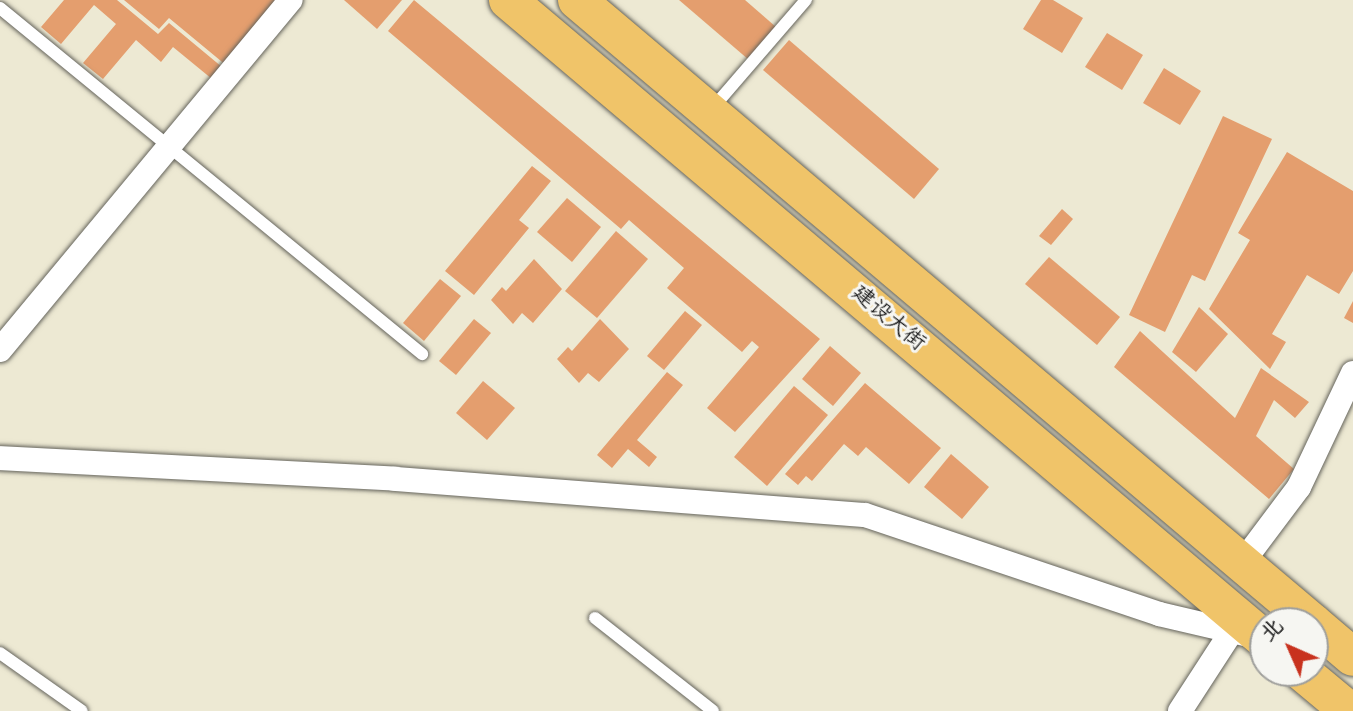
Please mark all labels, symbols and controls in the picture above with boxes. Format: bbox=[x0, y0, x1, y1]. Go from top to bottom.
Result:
street label: 建设大街 bbox=[845, 282, 929, 358]
north arrow bbox=[1249, 607, 1329, 687]
text: 北 bbox=[1256, 614, 1290, 648]

